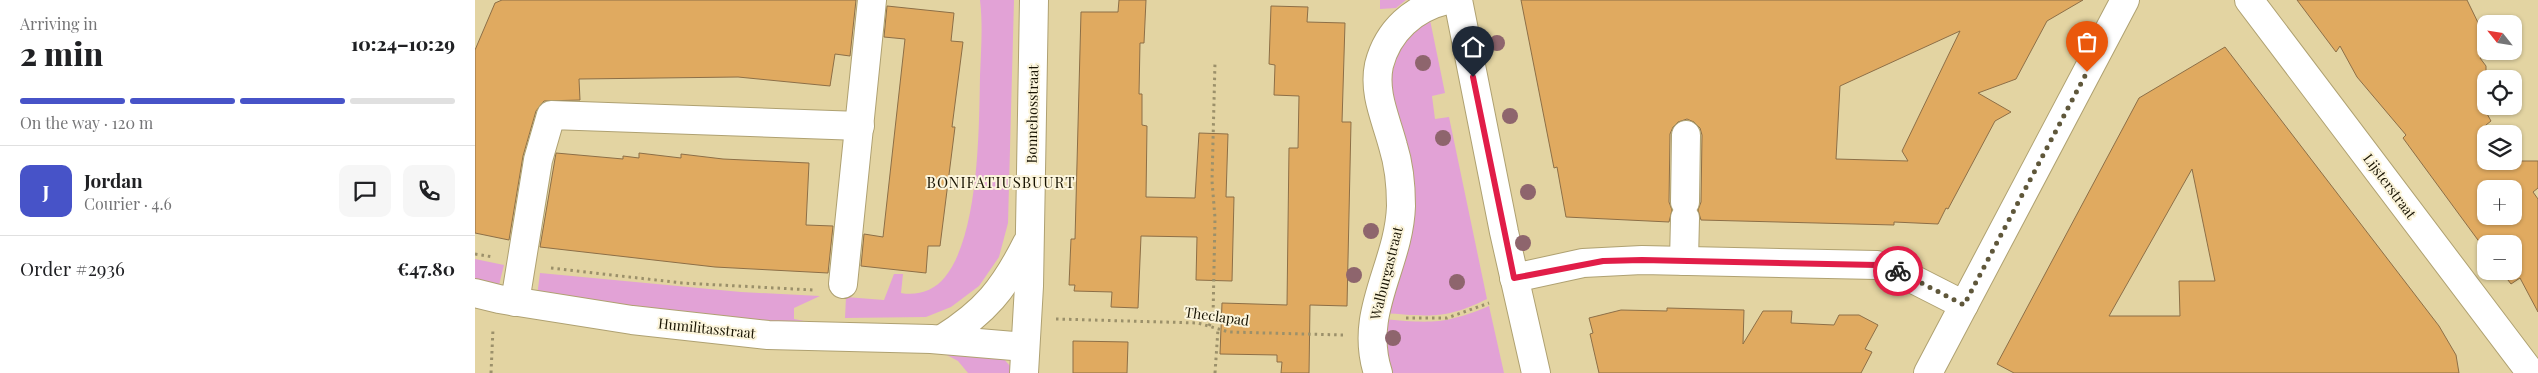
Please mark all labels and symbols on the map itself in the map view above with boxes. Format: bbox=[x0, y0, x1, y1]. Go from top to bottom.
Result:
north arrow bbox=[2477, 15, 2523, 60]
pin bbox=[2066, 21, 2108, 72]
pin bbox=[1452, 26, 1494, 77]
street label: Bonnehosstraat bbox=[1022, 63, 1042, 164]
street label: Lijsterstraat bbox=[2359, 150, 2421, 223]
district label: BONIFATIUSBUURT bbox=[927, 172, 1075, 192]
street label: Walburgastraat bbox=[1365, 223, 1407, 323]
courier bbox=[1873, 246, 1923, 296]
street label: Theclapad bbox=[1184, 302, 1250, 330]
street label: Humilitasstraat bbox=[657, 313, 758, 343]

